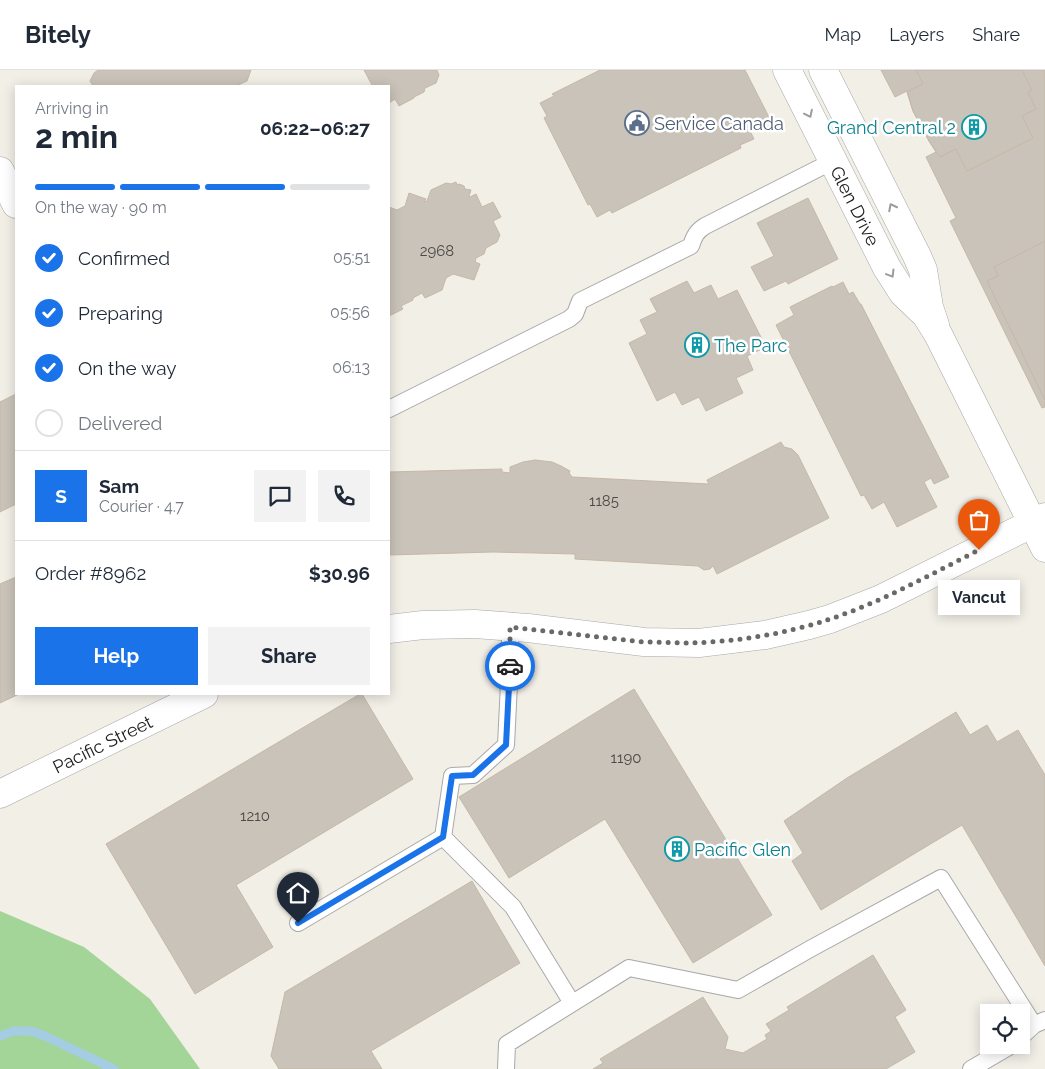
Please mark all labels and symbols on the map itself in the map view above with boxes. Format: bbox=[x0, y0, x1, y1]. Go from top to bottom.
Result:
one-way arrow bbox=[803, 108, 813, 117]
public building icon: Service Canada bbox=[624, 110, 650, 136]
place label: Service Canada bbox=[654, 113, 784, 134]
building icon: Grand Central 2 bbox=[961, 114, 987, 140]
place label: Grand Central 2 bbox=[827, 117, 956, 138]
street label: Glen Drive bbox=[827, 162, 885, 249]
one-way arrow bbox=[888, 203, 898, 212]
house number: 2968 bbox=[420, 242, 454, 260]
one-way arrow bbox=[884, 269, 894, 278]
building icon: The Parc bbox=[684, 332, 710, 358]
place label: The Parc bbox=[714, 335, 788, 356]
house number: 1185 bbox=[589, 492, 619, 510]
pin bbox=[958, 499, 1000, 550]
callout: Vancut bbox=[938, 580, 1020, 615]
courier bbox=[485, 641, 535, 691]
street label: Pacific Street bbox=[49, 711, 156, 777]
house number: 1190 bbox=[611, 749, 641, 767]
house number: 1210 bbox=[240, 807, 270, 825]
building icon: Pacific Glen bbox=[664, 836, 690, 862]
place label: Pacific Glen bbox=[694, 839, 791, 860]
pin bbox=[277, 872, 319, 923]

